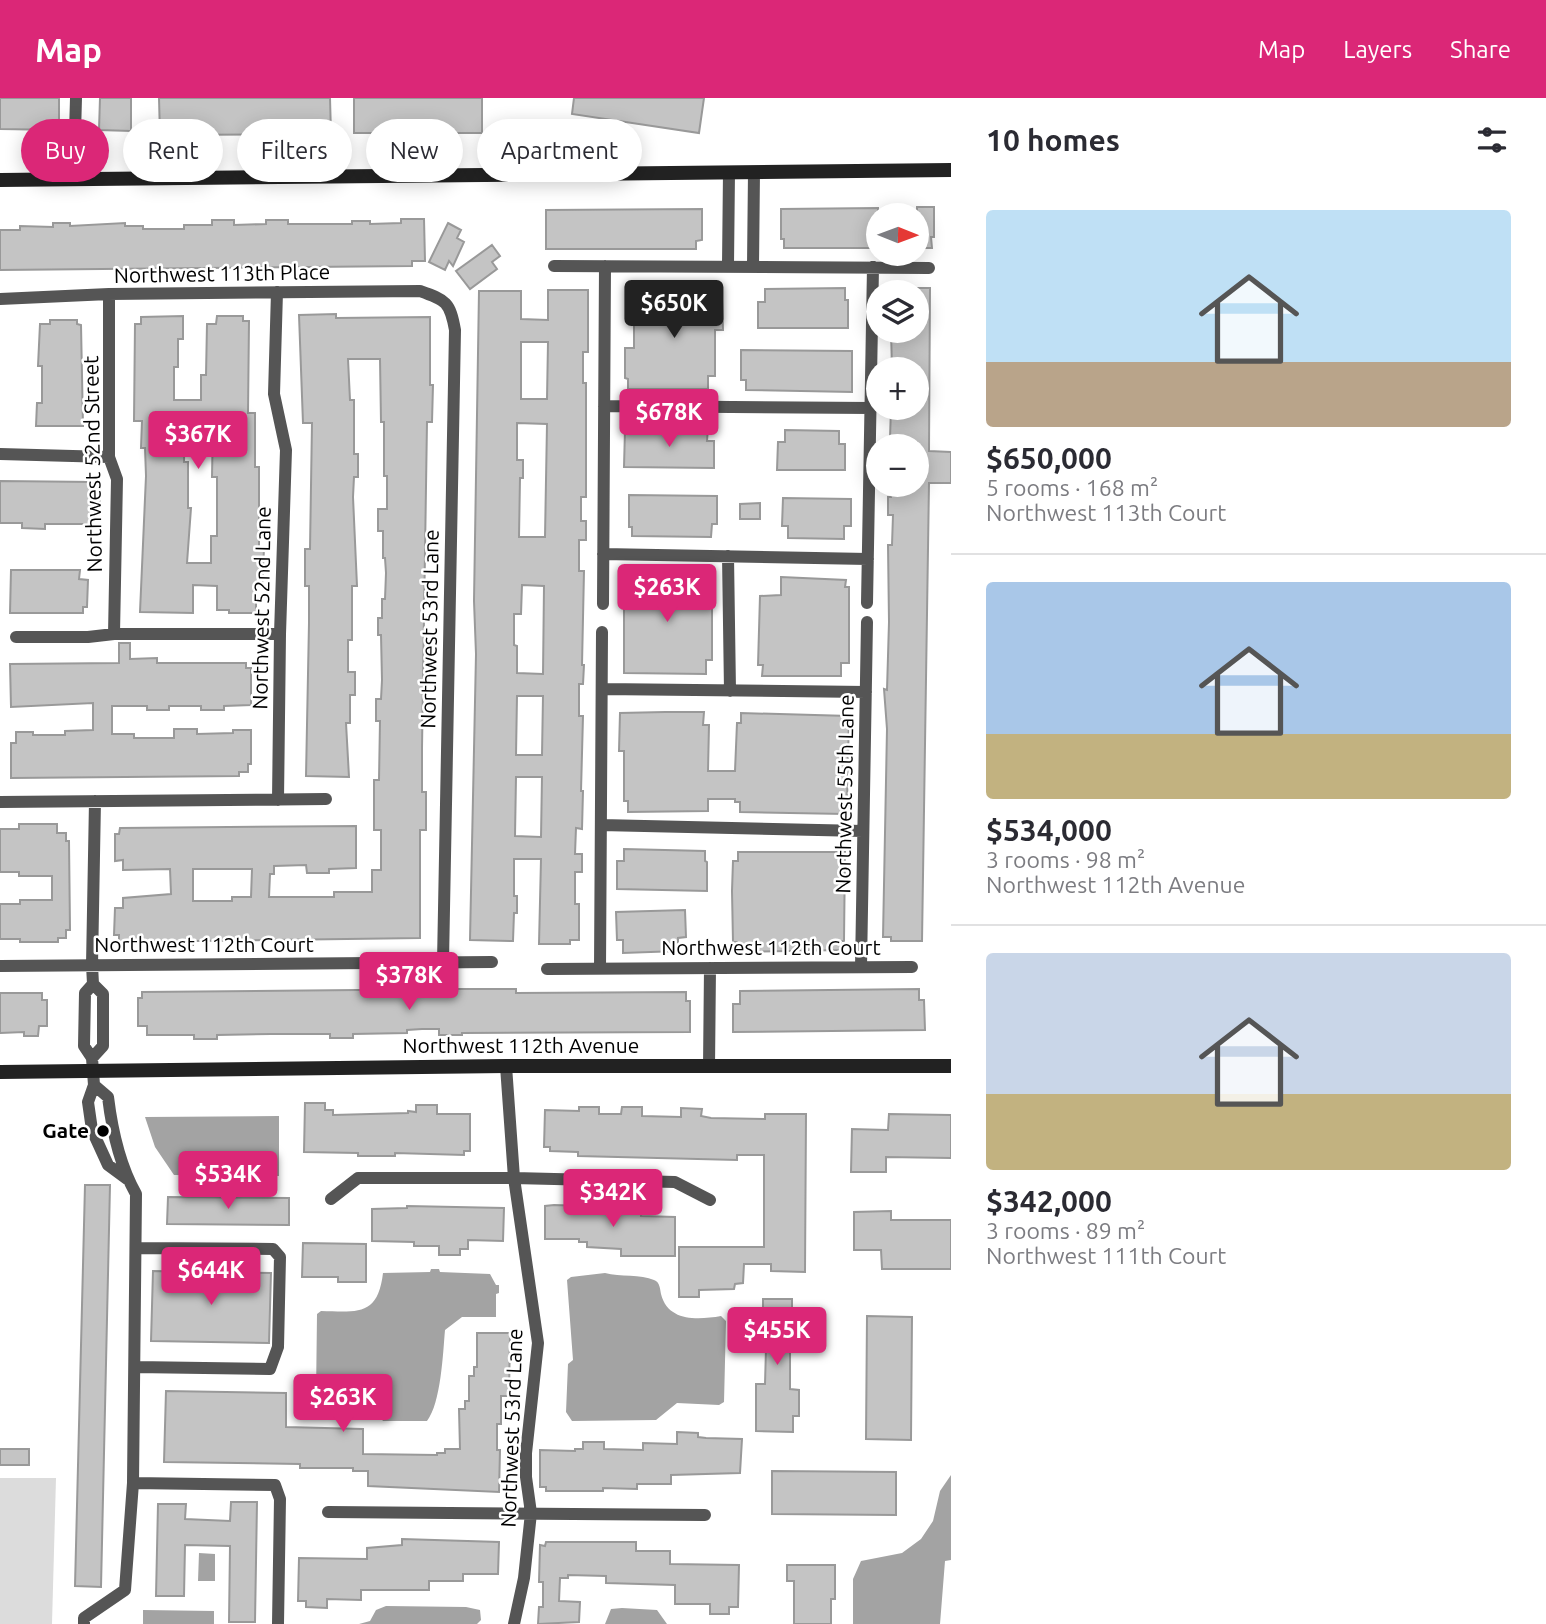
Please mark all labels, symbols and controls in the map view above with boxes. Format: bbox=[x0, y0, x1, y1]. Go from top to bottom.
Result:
text: Map bbox=[35, 31, 102, 68]
text: Map bbox=[1258, 36, 1305, 63]
text: Layers bbox=[1343, 36, 1412, 63]
text: Share bbox=[1450, 36, 1511, 63]
chip: Buy bbox=[21, 119, 109, 182]
chip: Rent bbox=[123, 119, 223, 182]
chip: Filters bbox=[237, 119, 352, 182]
chip: New bbox=[366, 119, 463, 182]
chip: Apartment bbox=[477, 119, 642, 182]
icon: filters bbox=[1473, 121, 1511, 159]
text: 10 homes bbox=[986, 123, 1120, 157]
north arrow bbox=[866, 203, 929, 266]
map controls bbox=[866, 203, 929, 497]
icon: home bbox=[1186, 256, 1312, 382]
street label: Northwest 113th Place bbox=[114, 259, 330, 287]
pin: $650K bbox=[625, 280, 723, 340]
button: layers bbox=[866, 280, 929, 343]
text: $650K bbox=[640, 290, 708, 315]
street label: Northwest 52nd Street bbox=[78, 355, 106, 573]
button: + bbox=[866, 357, 929, 420]
pin: $678K bbox=[620, 390, 718, 449]
text: $678K bbox=[635, 399, 703, 424]
pin: $367K bbox=[149, 412, 247, 471]
text: $367K bbox=[164, 421, 232, 446]
button: − bbox=[866, 434, 929, 497]
text: $650,000 bbox=[986, 441, 1112, 475]
text: 5 rooms · 168 m² bbox=[986, 475, 1158, 500]
text: Northwest 113th Court bbox=[986, 500, 1226, 525]
street label: Northwest 52nd Lane bbox=[247, 506, 275, 710]
street label: Northwest 53rd Lane bbox=[415, 529, 443, 729]
pin: $263K bbox=[618, 564, 716, 624]
text: $263K bbox=[633, 574, 701, 599]
icon: home bbox=[1186, 628, 1312, 754]
street label: Northwest 55th Lane bbox=[830, 694, 858, 894]
text: $534,000 bbox=[986, 813, 1112, 847]
text: 3 rooms · 98 m² bbox=[986, 847, 1145, 872]
text: Northwest 112th Avenue bbox=[986, 872, 1245, 897]
street label: Northwest 112th Court bbox=[94, 932, 314, 956]
street label: Northwest 112th Court bbox=[661, 935, 881, 959]
pin: $378K bbox=[360, 953, 458, 1012]
text: $378K bbox=[375, 962, 443, 987]
icon: home bbox=[1186, 999, 1312, 1125]
street label: Northwest 112th Avenue bbox=[403, 1033, 639, 1057]
place label: Gate bbox=[42, 1118, 89, 1142]
marker: Gate bbox=[95, 1123, 111, 1139]
pin: $534K bbox=[179, 1152, 277, 1211]
text: $534K bbox=[194, 1161, 262, 1186]
pin: $342K bbox=[564, 1170, 662, 1229]
text: $342K bbox=[579, 1179, 647, 1204]
text: $342,000 bbox=[986, 1184, 1112, 1218]
text: 3 rooms · 89 m² bbox=[986, 1218, 1145, 1243]
text: Northwest 111th Court bbox=[986, 1243, 1226, 1268]
pin: $644K bbox=[162, 1248, 260, 1307]
text: $644K bbox=[177, 1257, 245, 1282]
pin: $455K bbox=[728, 1308, 826, 1367]
text: $455K bbox=[743, 1317, 811, 1342]
street label: Northwest 53rd Lane bbox=[496, 1328, 526, 1528]
pin: $263K bbox=[294, 1374, 392, 1434]
text: $263K bbox=[309, 1384, 377, 1409]

